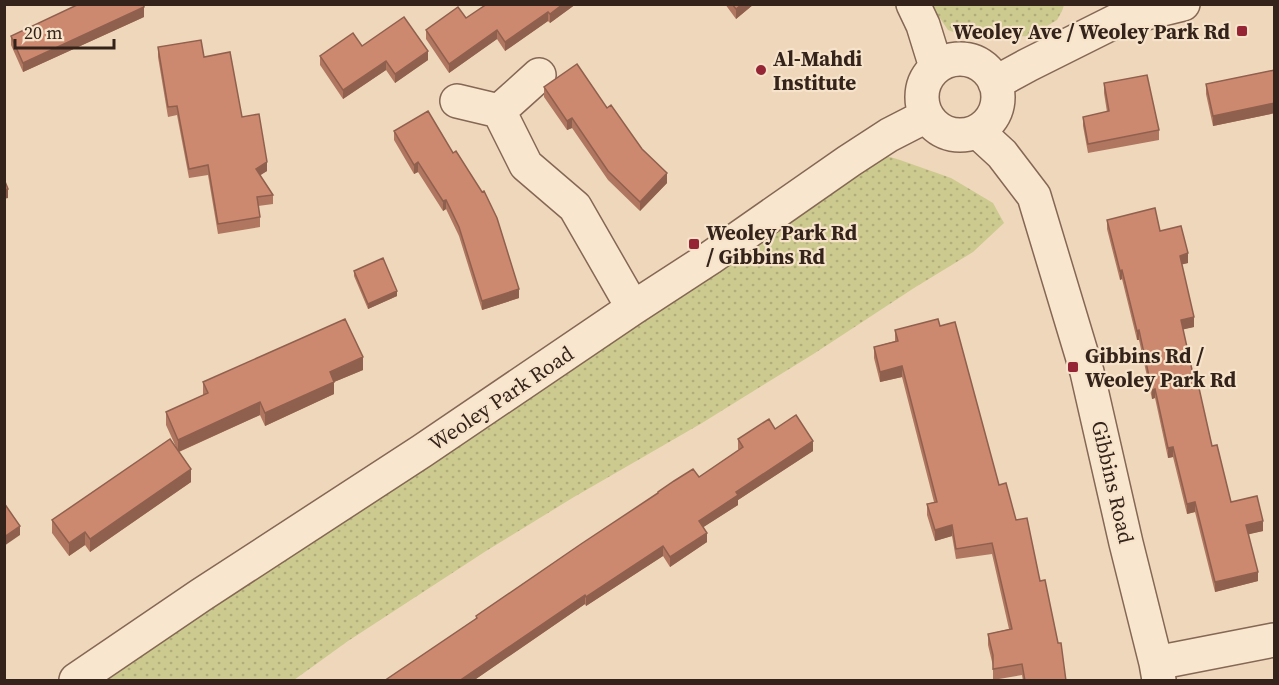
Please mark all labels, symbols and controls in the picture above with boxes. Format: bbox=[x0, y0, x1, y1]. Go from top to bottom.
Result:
scale bar bbox=[15, 12, 114, 50]
place label: Weoley Ave / Weoley Park Rd bbox=[953, 17, 1231, 46]
text: 20 m bbox=[24, 20, 62, 45]
marker: Weoley Ave / Weoley Park Rd bbox=[1235, 24, 1249, 38]
place label: Al-Mahdi Institute bbox=[773, 44, 863, 97]
marker: Al-Mahdi Institute bbox=[754, 63, 768, 77]
place label: Weoley Park Rd / Gibbins Rd bbox=[706, 218, 858, 271]
marker: Weoley Park Rd / Gibbins Rd bbox=[687, 237, 701, 251]
street label: Weoley Park Road bbox=[423, 339, 579, 457]
place label: Gibbins Rd / Weoley Park Rd bbox=[1085, 341, 1237, 394]
marker: Gibbins Rd / Weoley Park Rd bbox=[1066, 360, 1080, 374]
street label: Gibbins Road bbox=[1085, 418, 1141, 546]

